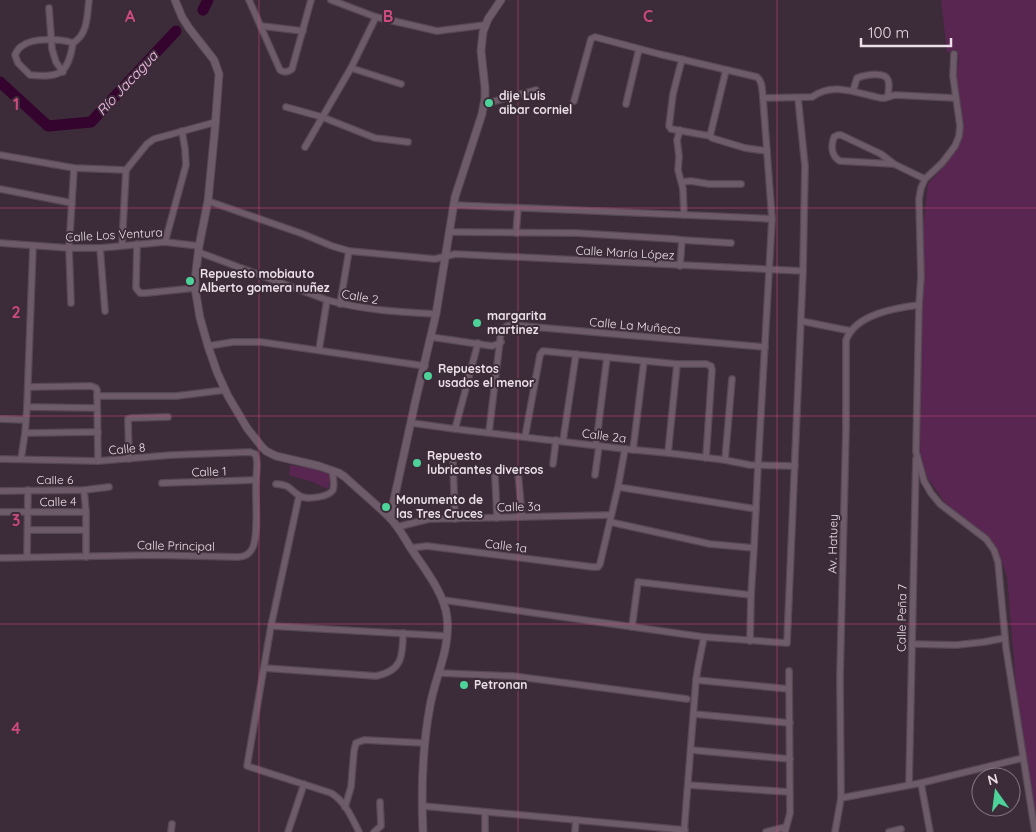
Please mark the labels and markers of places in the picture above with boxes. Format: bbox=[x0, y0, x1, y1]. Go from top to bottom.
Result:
place label: dije Luis aibar corniel bbox=[499, 88, 572, 117]
marker: dije Luis aibar corniel bbox=[483, 97, 495, 109]
place label: Repuesto mobiauto Alberto gomera nuñez bbox=[200, 266, 330, 295]
marker: Repuesto mobiauto Alberto gomera nuñez bbox=[184, 275, 196, 287]
place label: margarita martinez bbox=[487, 308, 546, 337]
marker: margarita martinez bbox=[471, 317, 483, 329]
place label: Repuestos usados el menor bbox=[438, 361, 534, 390]
marker: Repuestos usados el menor bbox=[422, 370, 434, 382]
place label: Repuesto lubricantes diversos bbox=[427, 448, 543, 477]
marker: Repuesto lubricantes diversos bbox=[411, 457, 423, 469]
place label: Monumento de las Tres Cruces bbox=[396, 492, 483, 521]
marker: Monumento de las Tres Cruces bbox=[380, 501, 392, 513]
place label: Petronan bbox=[474, 677, 527, 692]
marker: Petronan bbox=[458, 679, 470, 691]

